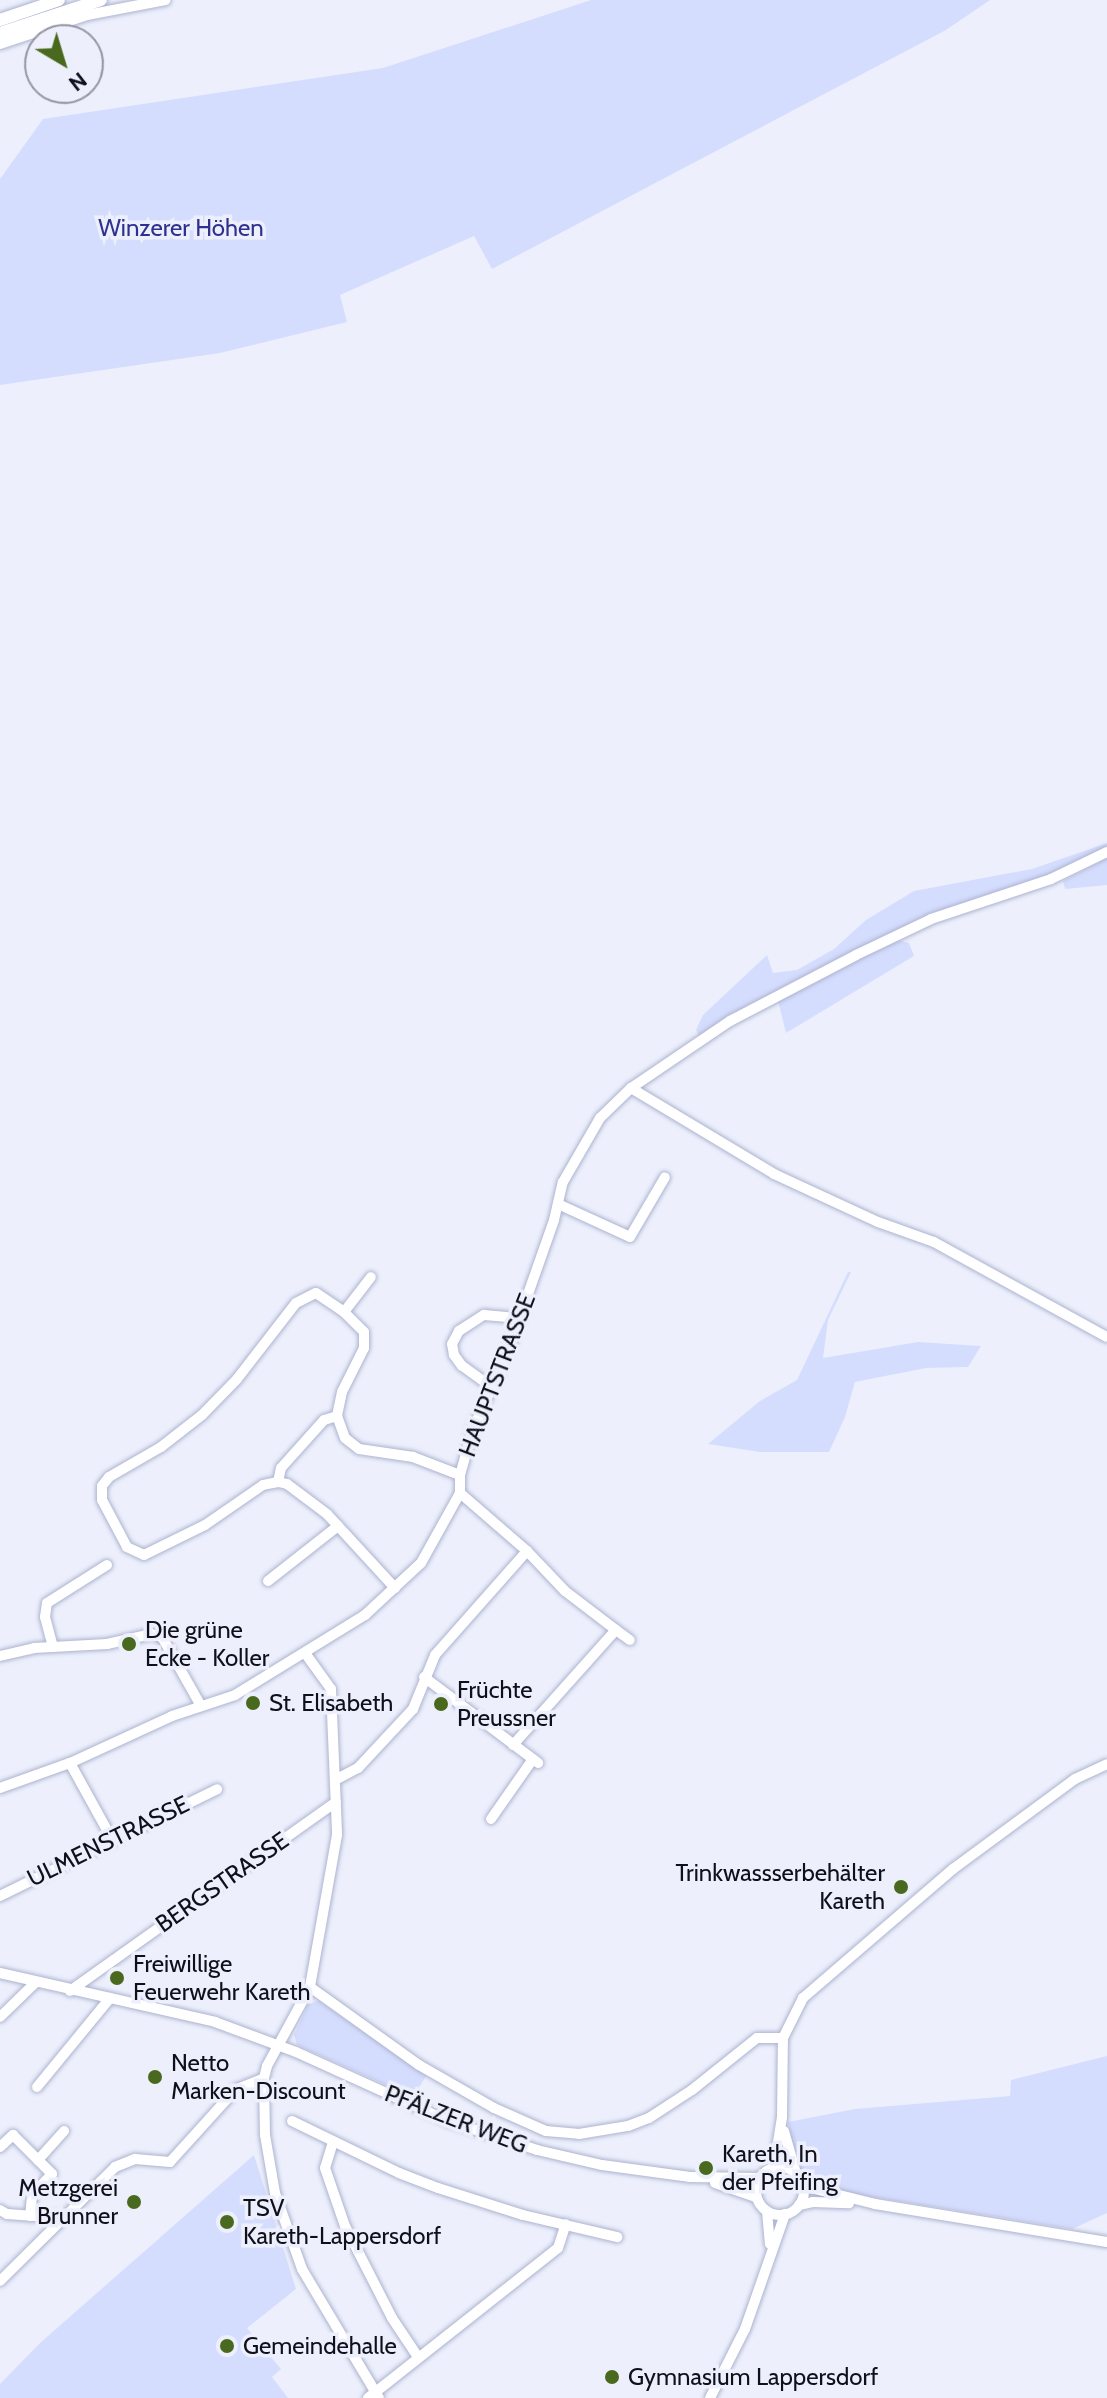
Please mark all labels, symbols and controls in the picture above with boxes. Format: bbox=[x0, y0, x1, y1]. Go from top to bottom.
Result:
north arrow bbox=[24, 24, 104, 104]
text: N bbox=[63, 66, 92, 97]
park label: Winzerer Höhen bbox=[98, 214, 264, 242]
street label: HAUPTSTRASSE bbox=[453, 1289, 541, 1461]
place label: Die grüne Ecke - Koller bbox=[145, 1616, 269, 1672]
marker: Die grüne Ecke - Koller bbox=[120, 1635, 138, 1653]
place label: Früchte Preussner bbox=[457, 1676, 556, 1732]
place label: St. Elisabeth bbox=[269, 1689, 393, 1717]
marker: St. Elisabeth bbox=[244, 1694, 262, 1712]
marker: Früchte Preussner bbox=[432, 1695, 450, 1713]
street label: ULMENSTRASSE bbox=[22, 1789, 194, 1893]
street label: BERGSTRASSE bbox=[150, 1826, 294, 1938]
place label: Trinkwassserbehälter Kareth bbox=[675, 1859, 885, 1915]
marker: Trinkwassserbehälter Kareth bbox=[892, 1878, 910, 1896]
place label: Freiwillige Feuerwehr Kareth bbox=[133, 1950, 311, 2006]
marker: Freiwillige Feuerwehr Kareth bbox=[108, 1969, 126, 1987]
place label: Netto Marken-Discount bbox=[171, 2049, 346, 2105]
marker: Netto Marken-Discount bbox=[146, 2068, 164, 2086]
street label: PFÄLZER WEG bbox=[381, 2079, 531, 2159]
place label: Kareth, In der Pfeifing bbox=[722, 2140, 838, 2196]
marker: Kareth, In der Pfeifing bbox=[697, 2159, 715, 2177]
place label: Metzgerei Brunner bbox=[18, 2174, 118, 2230]
marker: Metzgerei Brunner bbox=[125, 2193, 143, 2211]
place label: TSV Kareth-Lappersdorf bbox=[243, 2194, 441, 2250]
marker: TSV Kareth-Lappersdorf bbox=[218, 2213, 236, 2231]
place label: Gemeindehalle bbox=[243, 2332, 397, 2360]
marker: Gemeindehalle bbox=[218, 2337, 236, 2355]
place label: Gymnasium Lappersdorf bbox=[628, 2363, 878, 2391]
marker: Gymnasium Lappersdorf bbox=[603, 2368, 621, 2386]

